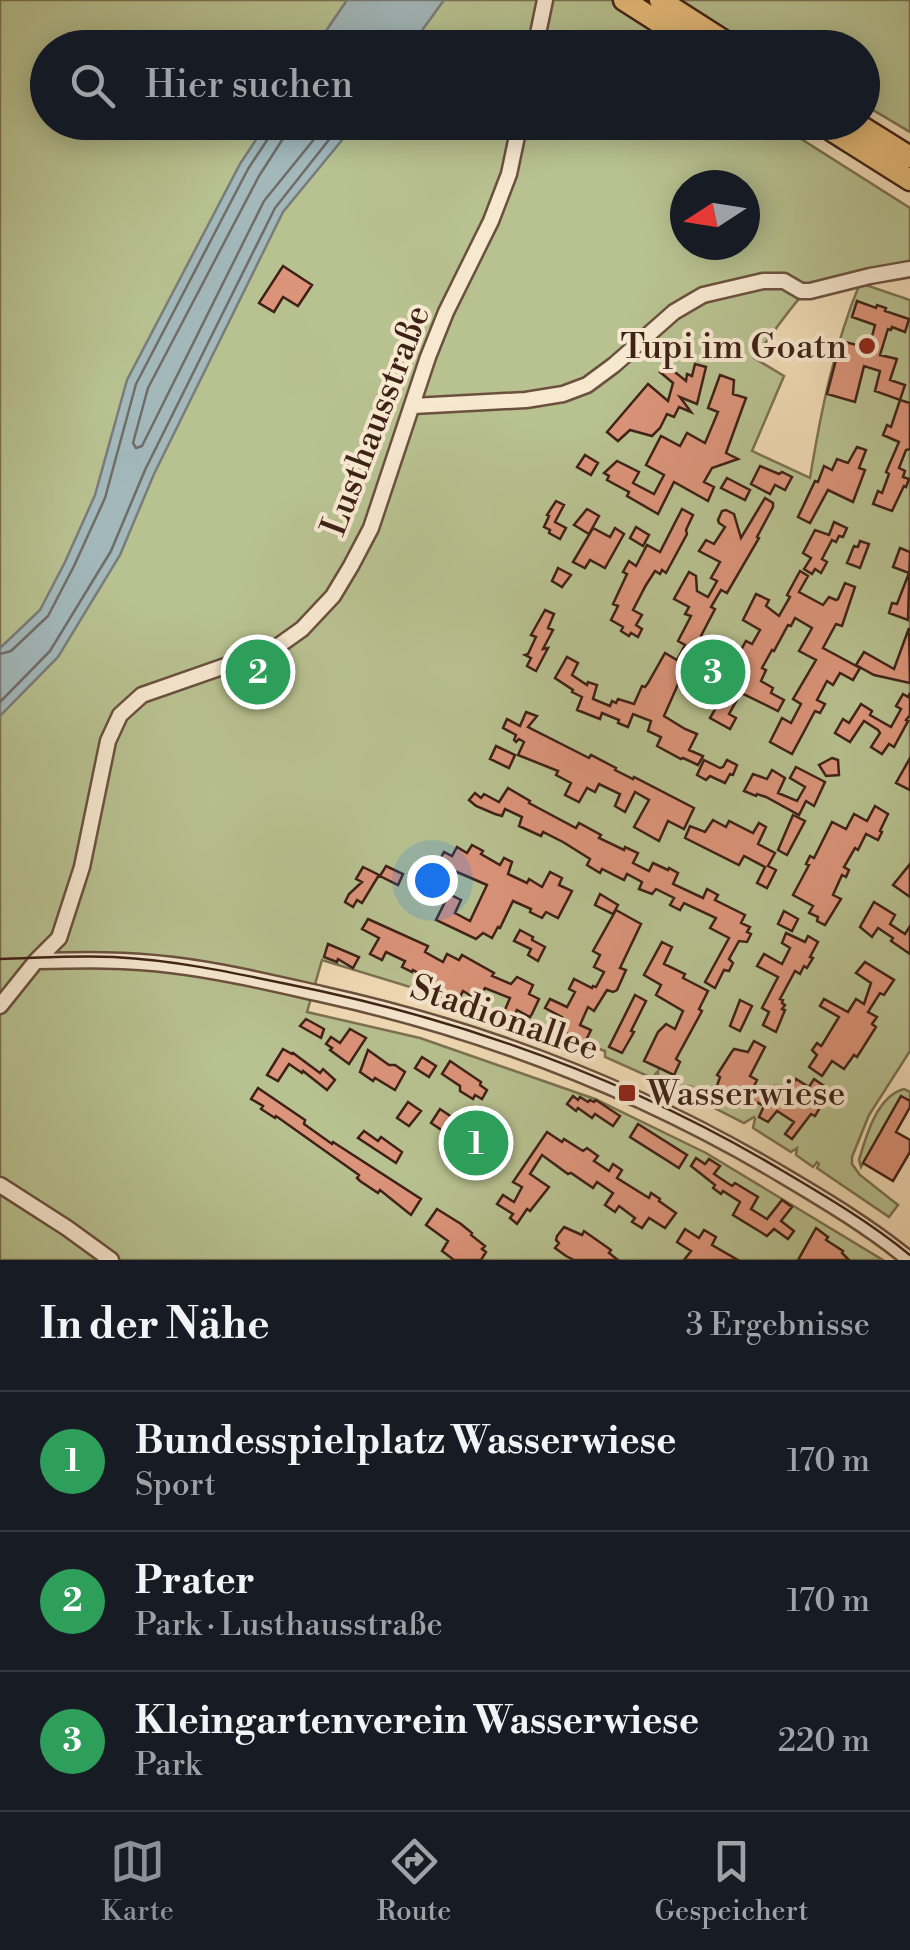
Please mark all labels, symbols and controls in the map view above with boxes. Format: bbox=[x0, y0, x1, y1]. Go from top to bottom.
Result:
search box bbox=[30, 30, 880, 140]
icon: search bbox=[65, 58, 120, 113]
text: Hier suchen bbox=[145, 62, 353, 109]
north arrow bbox=[670, 170, 760, 260]
street label: Lusthausstraße bbox=[313, 299, 440, 542]
place label: Tupi im Goatn bbox=[620, 326, 847, 369]
marker: Tupi im Goatn bbox=[856, 335, 878, 357]
pin: 2 bbox=[226, 634, 290, 710]
pin: 3 bbox=[680, 634, 746, 710]
your location bbox=[407, 855, 458, 906]
street label: Stadionallee bbox=[405, 966, 604, 1071]
place label: Wasserwiese bbox=[646, 1073, 845, 1116]
marker: Wasserwiese bbox=[616, 1082, 638, 1104]
pin: 1 bbox=[444, 1106, 508, 1180]
text: In der Nähe bbox=[40, 1299, 270, 1352]
text: 3 Ergebnisse bbox=[686, 1305, 870, 1345]
text: Bundesspielplatz Wasserwiese bbox=[135, 1418, 676, 1465]
text: 1 bbox=[65, 1441, 80, 1481]
text: 170 m bbox=[787, 1441, 870, 1481]
text: Sport bbox=[135, 1465, 216, 1505]
text: Prater bbox=[135, 1558, 255, 1605]
text: 2 bbox=[62, 1581, 83, 1621]
text: 170 m bbox=[787, 1581, 870, 1621]
text: Park · Lusthausstraße bbox=[135, 1605, 443, 1645]
text: Kleingartenverein Wasserwiese bbox=[135, 1698, 699, 1745]
text: 3 bbox=[63, 1721, 82, 1761]
text: 220 m bbox=[778, 1721, 870, 1761]
text: Park bbox=[135, 1745, 202, 1785]
tab: Karte bbox=[101, 1834, 174, 1929]
tab: Route bbox=[377, 1834, 451, 1929]
tab: Gespeichert bbox=[654, 1834, 809, 1929]

